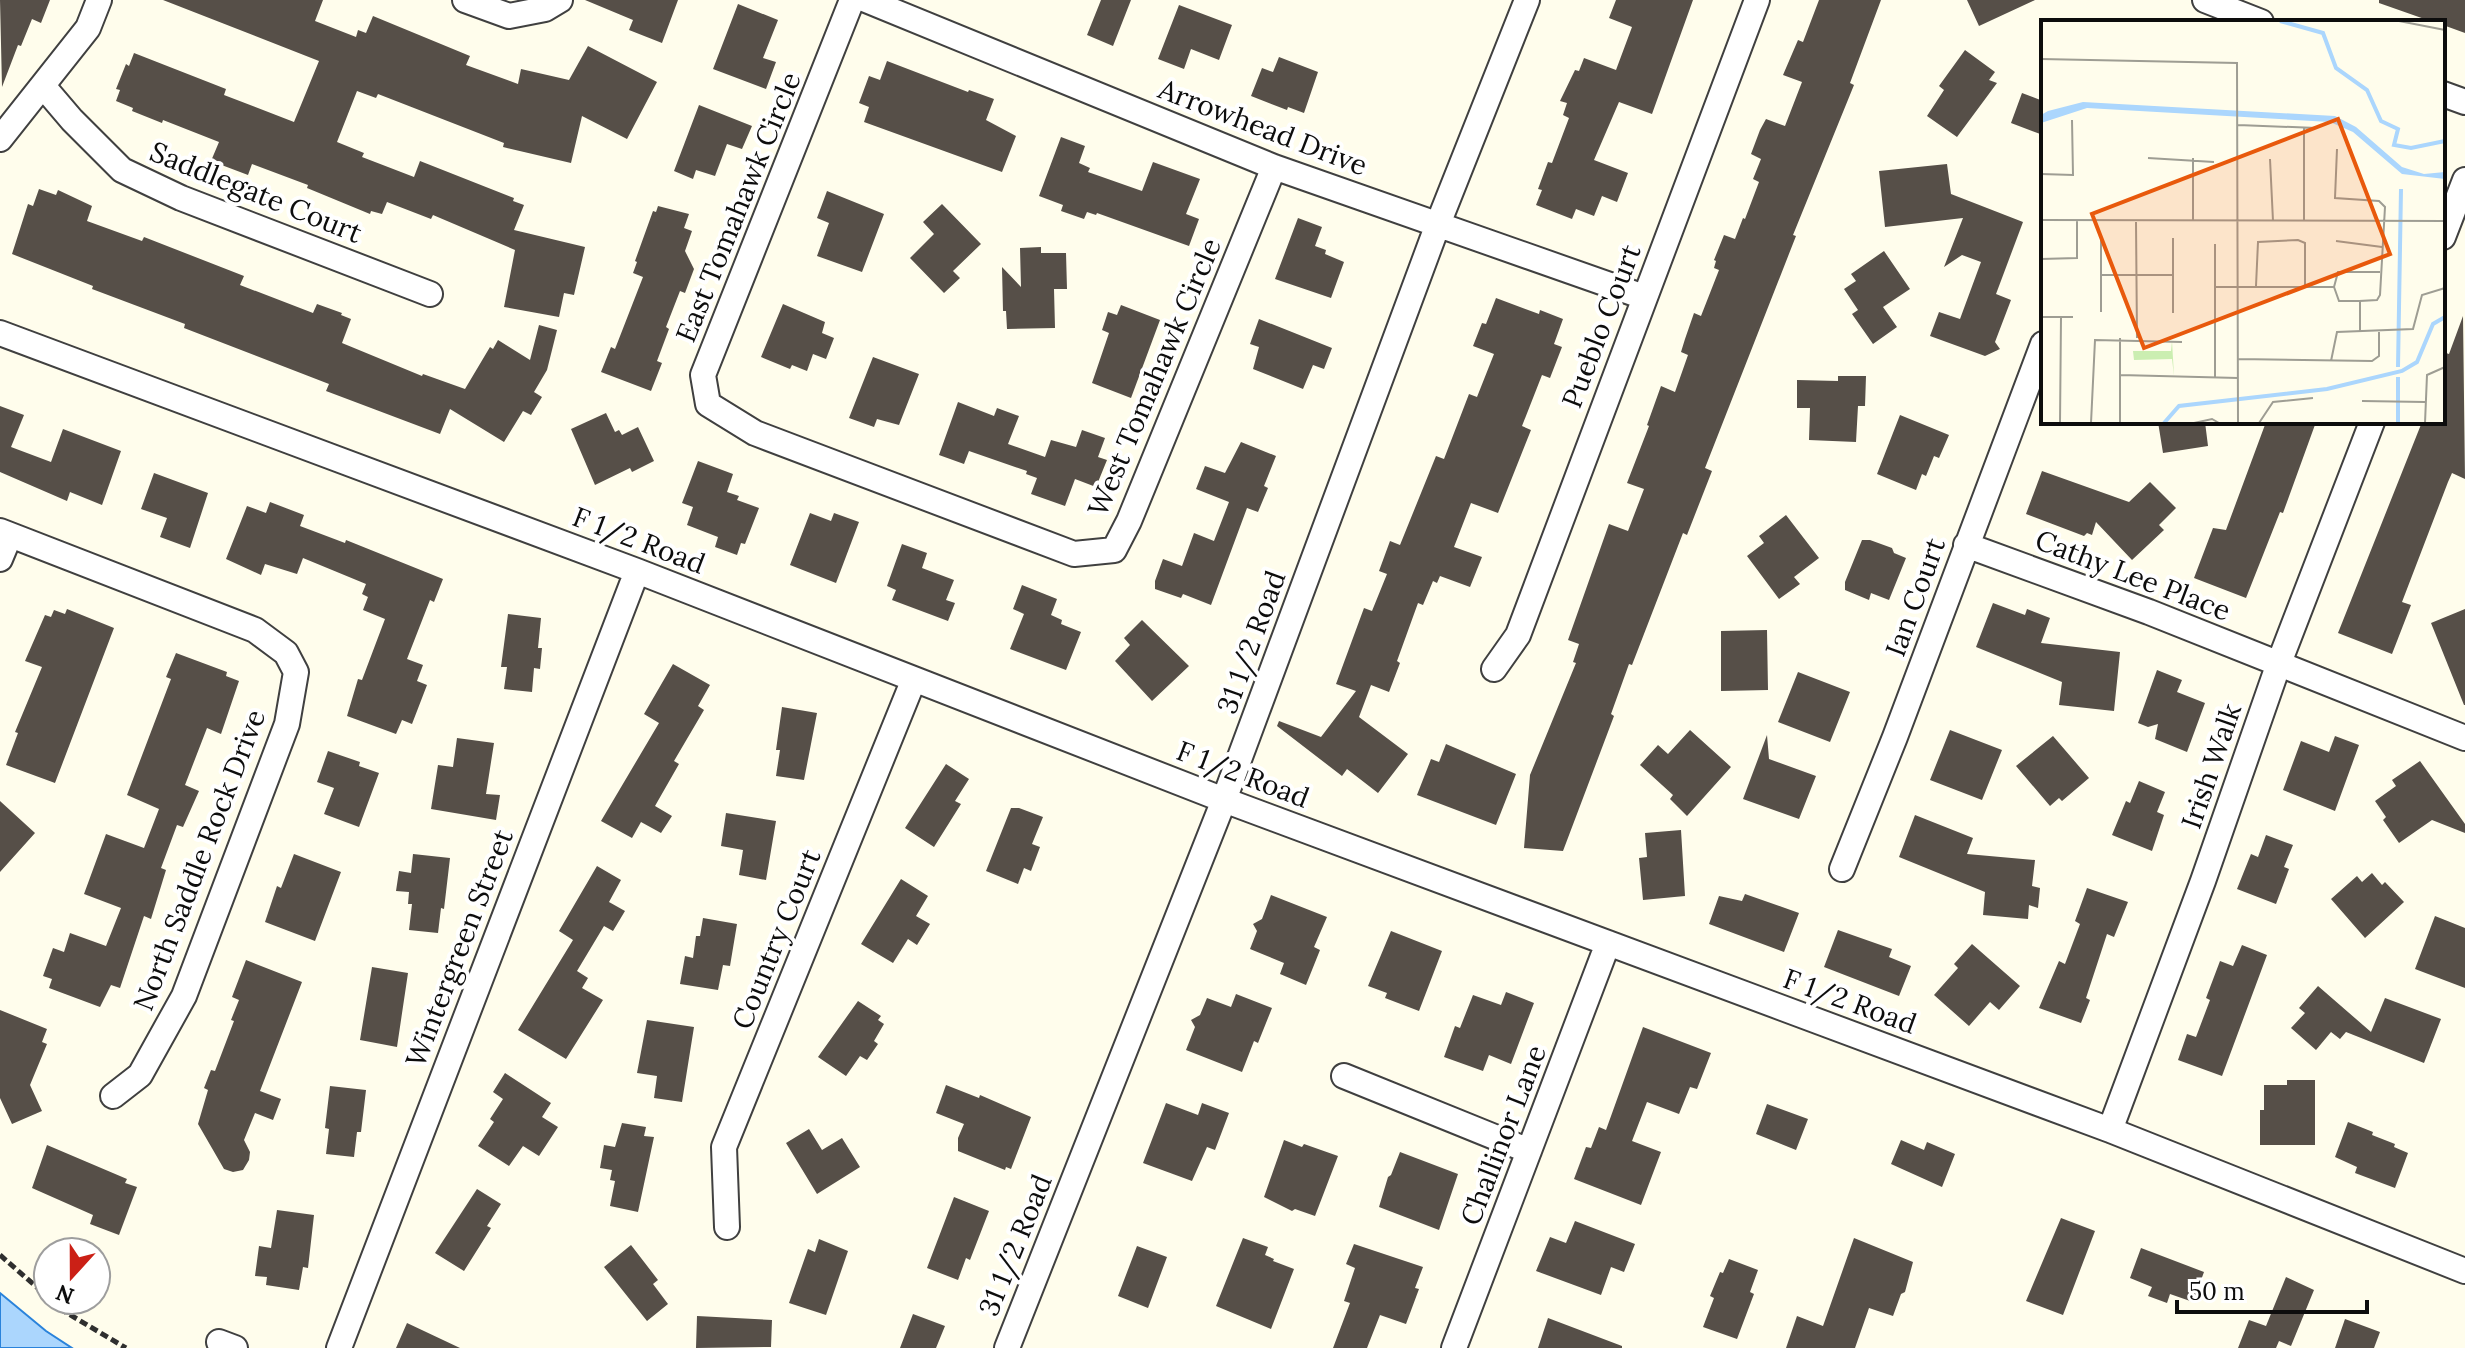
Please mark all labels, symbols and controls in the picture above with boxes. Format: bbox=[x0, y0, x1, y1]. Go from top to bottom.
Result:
inset map bbox=[2041, 20, 2445, 424]
street label: East Tomahawk Circle bbox=[667, 67, 809, 347]
street label: Arrowhead Drive bbox=[1153, 70, 1372, 183]
street label: Saddlegate Court bbox=[145, 133, 367, 251]
street label: West Tomahawk Circle bbox=[1079, 233, 1229, 521]
street label: Pueblo Court bbox=[1553, 239, 1649, 413]
street label: F 1/2 Road bbox=[568, 498, 710, 582]
street label: Cathy Lee Place bbox=[2030, 521, 2236, 629]
street label: Ian Court bbox=[1877, 533, 1953, 661]
street label: 31 1/2 Road bbox=[1209, 566, 1293, 718]
street label: Irish Walk bbox=[2173, 699, 2249, 833]
street label: North Saddle Rock Drive bbox=[125, 704, 273, 1016]
street label: F 1/2 Road bbox=[1172, 732, 1314, 816]
street label: Wintergreen Street bbox=[397, 824, 521, 1072]
street label: Country Court bbox=[724, 844, 828, 1034]
street label: F 1/2 Road bbox=[1778, 960, 1922, 1042]
street label: Challinor Lane bbox=[1452, 1040, 1554, 1230]
street label: 31 1/2 Road bbox=[970, 1169, 1060, 1321]
north arrow bbox=[32, 1236, 112, 1316]
scale bar bbox=[2177, 1264, 2367, 1314]
text: 50 m bbox=[2189, 1276, 2245, 1307]
text: N bbox=[52, 1279, 78, 1311]

